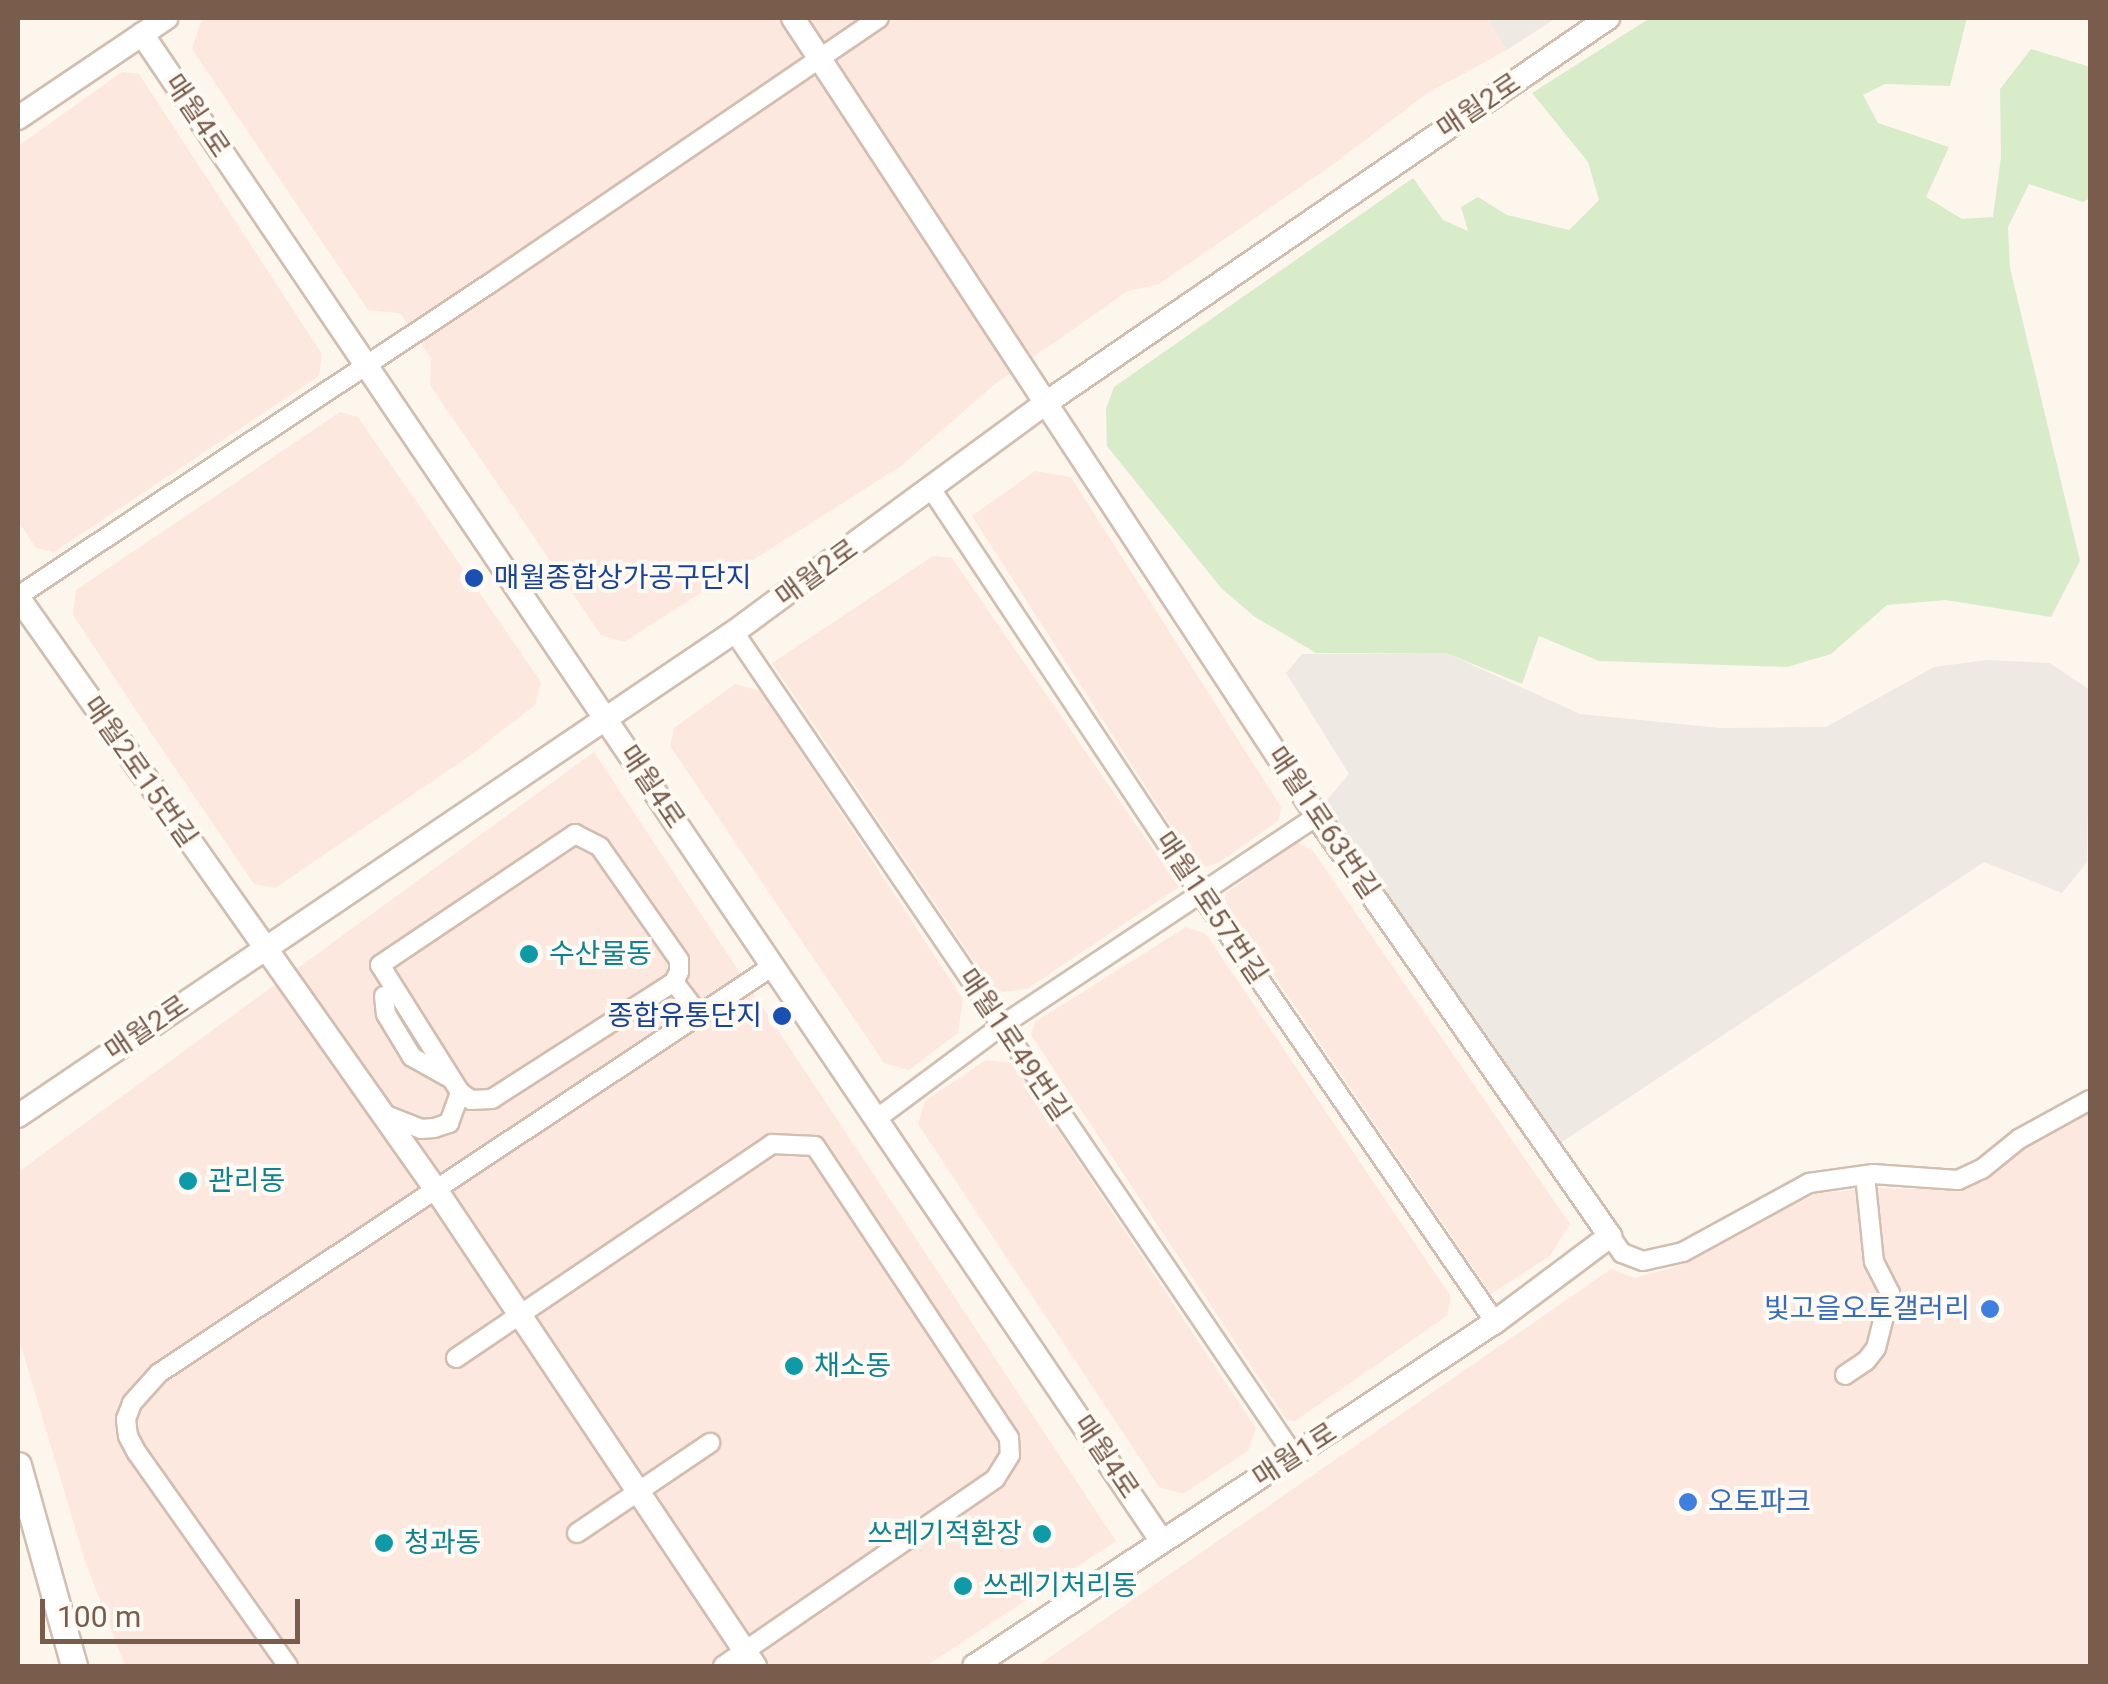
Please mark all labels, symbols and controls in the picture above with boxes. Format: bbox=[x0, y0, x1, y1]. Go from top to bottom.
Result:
street label: 매월2로 bbox=[1431, 66, 1527, 146]
street label: 매월4로 bbox=[157, 68, 237, 164]
street label: 매월2로 bbox=[769, 532, 865, 614]
place label: 매월종합상가공구단지 bbox=[494, 561, 752, 595]
marker: 매월종합상가공구단지 bbox=[463, 567, 485, 589]
street label: 매월2로15번길 bbox=[76, 690, 204, 854]
street label: 매월4로 bbox=[612, 739, 692, 835]
street label: 매월1로63번길 bbox=[1260, 741, 1386, 905]
street label: 매월1로57번길 bbox=[1148, 826, 1274, 990]
place label: 수산물동 bbox=[549, 937, 652, 971]
marker: 수산물동 bbox=[518, 943, 540, 965]
street label: 매월1로49번길 bbox=[951, 963, 1077, 1127]
street label: 매월2로 bbox=[99, 988, 195, 1068]
place label: 종합유통단지 bbox=[607, 999, 762, 1033]
marker: 종합유통단지 bbox=[771, 1005, 793, 1027]
place label: 관리동 bbox=[208, 1164, 285, 1198]
marker: 관리동 bbox=[177, 1170, 199, 1192]
place label: 빛고을오토갤러리 bbox=[1764, 1292, 1970, 1326]
marker: 빛고을오토갤러리 bbox=[1979, 1298, 2001, 1320]
place label: 채소동 bbox=[814, 1349, 891, 1383]
marker: 채소동 bbox=[783, 1355, 805, 1377]
street label: 매월4로 bbox=[1066, 1409, 1146, 1505]
street label: 매월1로 bbox=[1247, 1416, 1343, 1494]
place label: 오토파크 bbox=[1708, 1485, 1811, 1519]
marker: 오토파크 bbox=[1677, 1491, 1699, 1513]
place label: 쓰레기적환장 bbox=[867, 1517, 1022, 1551]
marker: 쓰레기적환장 bbox=[1031, 1523, 1053, 1545]
place label: 청과동 bbox=[404, 1526, 481, 1560]
marker: 청과동 bbox=[373, 1532, 395, 1554]
place label: 쓰레기처리동 bbox=[983, 1569, 1138, 1603]
marker: 쓰레기처리동 bbox=[952, 1575, 974, 1597]
scale bar bbox=[45, 1579, 305, 1641]
text: 100 m bbox=[57, 1599, 141, 1634]

